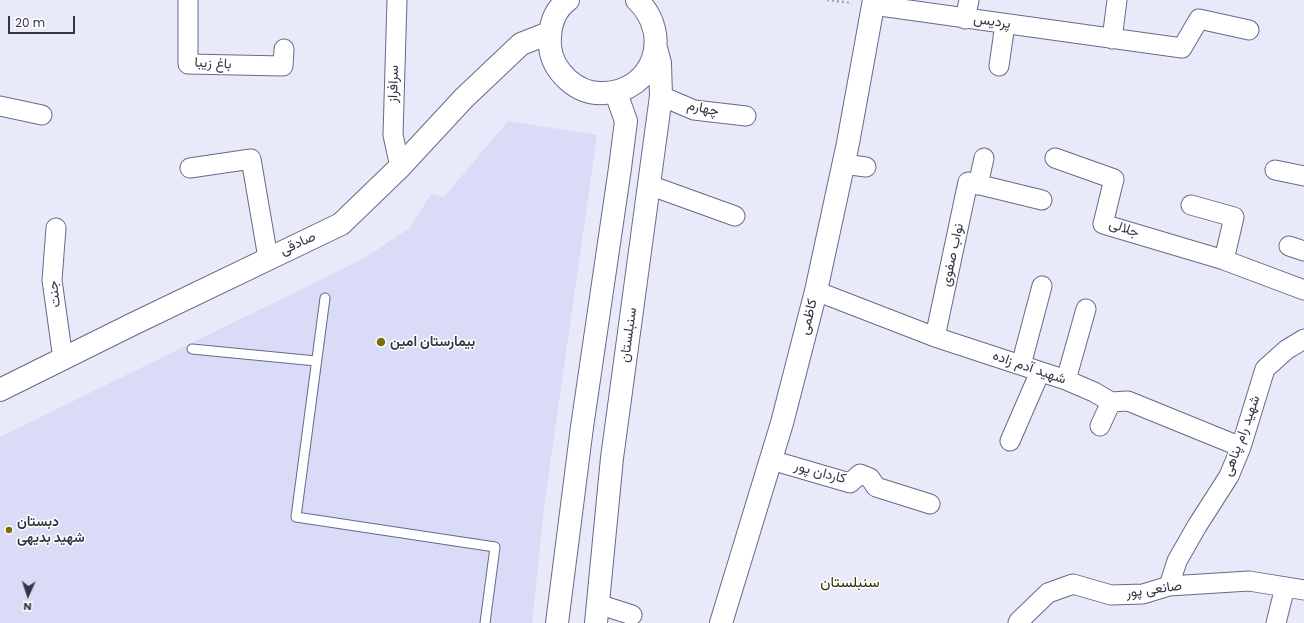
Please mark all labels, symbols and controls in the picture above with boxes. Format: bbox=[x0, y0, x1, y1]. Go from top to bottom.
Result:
scale bar bbox=[10, 8, 77, 34]
street label: پردیس bbox=[972, 11, 1012, 33]
text: 20 m bbox=[15, 14, 45, 31]
street label: باغ زیبا bbox=[194, 55, 232, 73]
street label: سرافراز bbox=[385, 65, 403, 103]
street label: چهارم bbox=[686, 97, 720, 121]
street label: جلالی bbox=[1107, 216, 1141, 242]
street label: نواب صفوی bbox=[938, 222, 968, 288]
street label: صادقی bbox=[277, 228, 319, 260]
street label: جنت bbox=[45, 280, 65, 308]
street label: کاظمی bbox=[796, 297, 822, 337]
street label: سنبلستان bbox=[617, 306, 641, 364]
place label: بیمارستان امین bbox=[390, 334, 475, 350]
marker: بیمارستان امین bbox=[375, 336, 387, 348]
street label: شهید آدم زاده bbox=[990, 348, 1068, 388]
street label: شهید رام پناهی bbox=[1220, 393, 1264, 479]
street label: کاردان پور bbox=[792, 458, 848, 488]
place label: دبستان شهید بدیهی bbox=[17, 514, 85, 546]
marker: دبستان شهید بدیهی bbox=[4, 525, 14, 535]
district label: سنبلستان bbox=[820, 574, 880, 592]
north arrow bbox=[8, 575, 48, 615]
street label: صانعی پور bbox=[1125, 578, 1183, 602]
text: N bbox=[23, 599, 32, 615]

